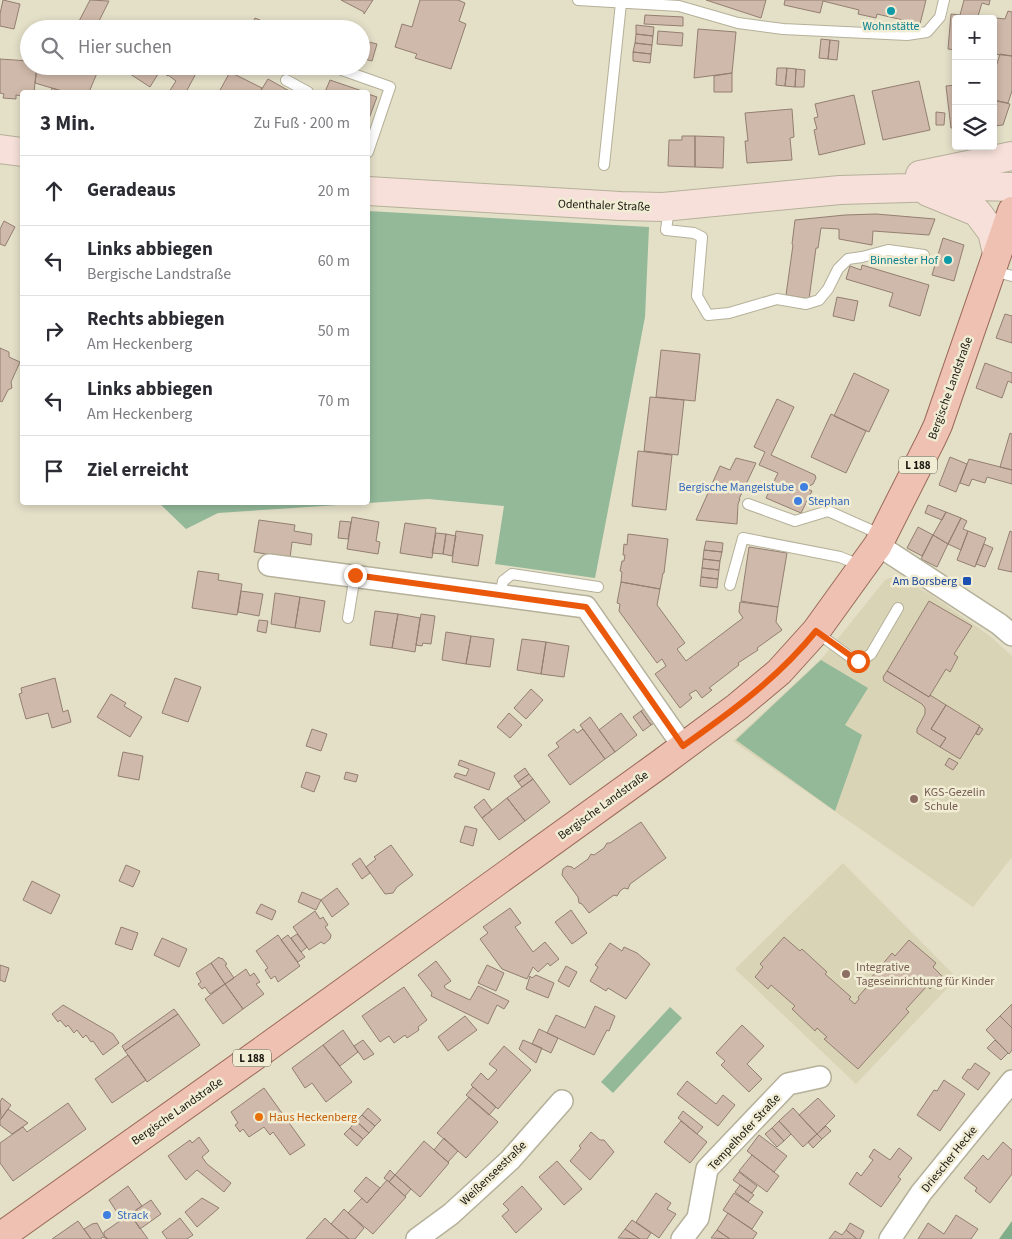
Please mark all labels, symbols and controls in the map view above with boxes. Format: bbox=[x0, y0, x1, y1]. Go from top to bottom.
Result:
marker: Wohnstätte bbox=[885, 5, 897, 17]
map controls bbox=[952, 15, 997, 150]
button: + bbox=[952, 15, 997, 60]
place label: Wohnstätte bbox=[862, 18, 920, 35]
search box bbox=[20, 20, 370, 75]
icon: search bbox=[38, 34, 66, 62]
text: Hier suchen bbox=[78, 34, 172, 61]
button: − bbox=[952, 60, 997, 105]
button: layers bbox=[952, 105, 997, 150]
text: 3 Min. bbox=[40, 108, 95, 138]
text: Zu Fuß · 200 m bbox=[254, 112, 350, 134]
icon: ahead bbox=[40, 177, 68, 205]
text: Geradeaus bbox=[87, 177, 176, 204]
text: 20 m bbox=[318, 180, 350, 202]
street label: Odenthaler Straße bbox=[558, 195, 650, 216]
text: Links abbiegen bbox=[87, 236, 213, 263]
icon: left bbox=[40, 247, 68, 275]
text: 60 m bbox=[318, 250, 350, 272]
place label: Binnester Hof bbox=[870, 252, 938, 269]
marker: Binnester Hof bbox=[942, 254, 954, 266]
text: Bergische Landstraße bbox=[87, 263, 231, 285]
text: Rechts abbiegen bbox=[87, 306, 225, 333]
icon: right bbox=[40, 317, 68, 345]
text: 50 m bbox=[318, 320, 350, 342]
text: Am Heckenberg bbox=[87, 333, 192, 355]
street label: Bergische Landstraße bbox=[924, 334, 977, 442]
text: Links abbiegen bbox=[87, 376, 213, 403]
icon: left bbox=[40, 387, 68, 415]
text: 70 m bbox=[318, 390, 350, 412]
text: Am Heckenberg bbox=[87, 403, 192, 425]
road number: L 188 bbox=[899, 456, 937, 474]
icon: arrive bbox=[40, 457, 68, 485]
text: Ziel erreicht bbox=[87, 457, 188, 484]
place label: Bergische Mangelstube bbox=[678, 479, 794, 496]
marker: Bergische Mangelstube bbox=[798, 481, 810, 493]
place label: Stephan bbox=[808, 493, 850, 510]
marker: Stephan bbox=[792, 495, 804, 507]
route end bbox=[344, 564, 367, 587]
place label: Am Borsberg bbox=[893, 573, 957, 590]
marker: Am Borsberg bbox=[961, 575, 973, 587]
route start bbox=[847, 650, 870, 673]
street label: Bergische Landstraße bbox=[555, 767, 652, 844]
place label: KGS-Gezelin Schule bbox=[924, 784, 985, 815]
marker: KGS-Gezelin Schule bbox=[908, 793, 920, 805]
place label: Integrative Tageseinrichtung für Kinder bbox=[856, 959, 995, 990]
marker: Integrative Tageseinrichtung für Kinder bbox=[840, 968, 852, 980]
road number: L 188 bbox=[233, 1050, 271, 1066]
street label: Bergische Landstraße bbox=[128, 1073, 227, 1149]
street label: Tempelhofer Straße bbox=[704, 1090, 784, 1174]
place label: Haus Heckenberg bbox=[269, 1109, 357, 1126]
marker: Haus Heckenberg bbox=[253, 1111, 265, 1123]
street label: Driescher Hecke bbox=[917, 1122, 981, 1196]
street label: Weißenseestraße bbox=[456, 1137, 530, 1209]
place label: Strack bbox=[117, 1207, 149, 1224]
marker: Strack bbox=[101, 1209, 113, 1221]

